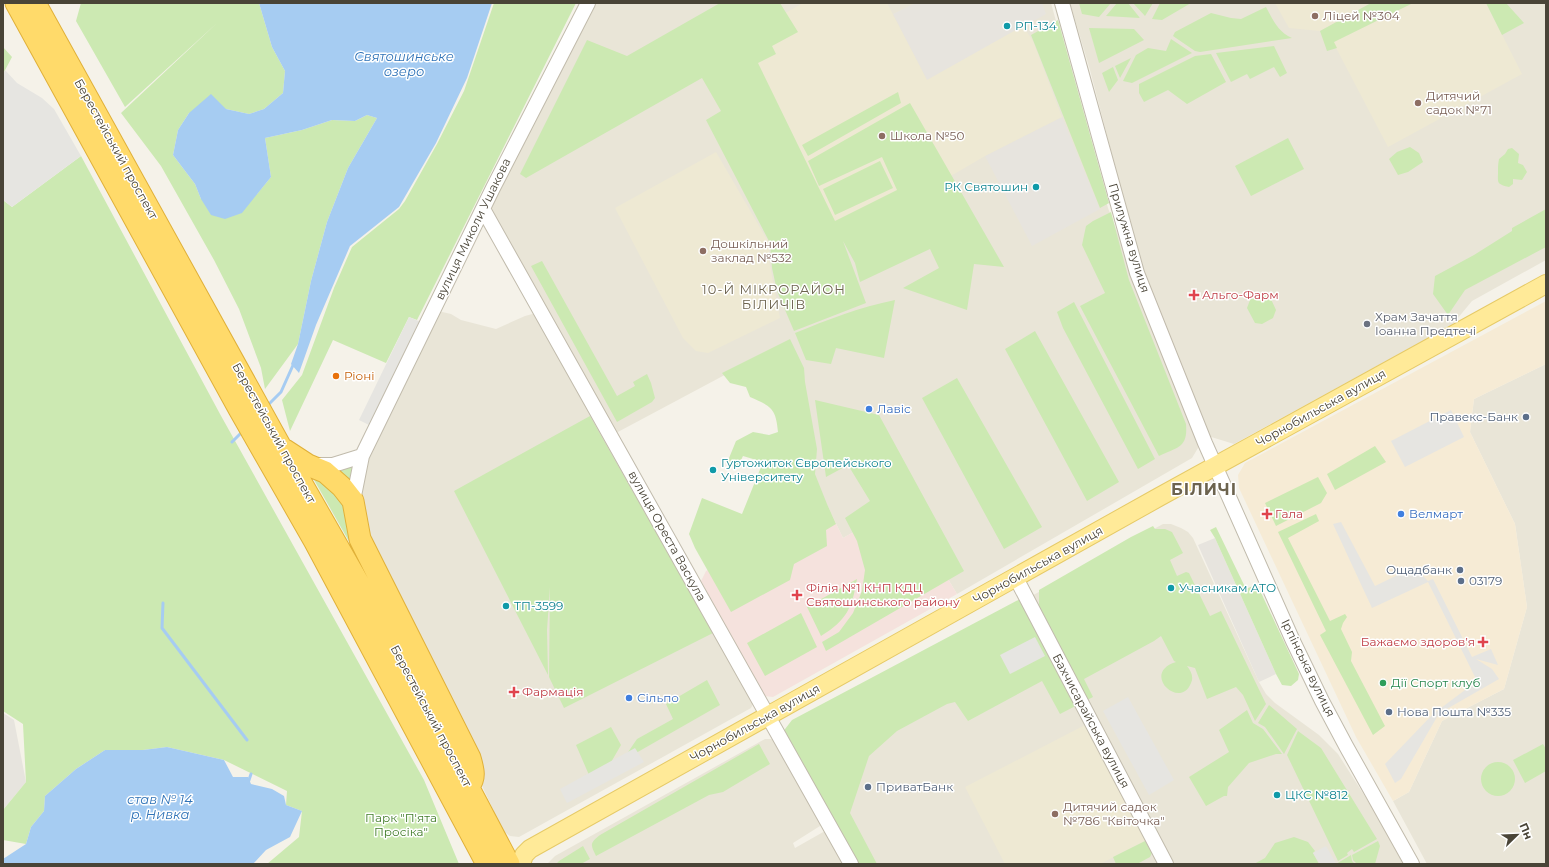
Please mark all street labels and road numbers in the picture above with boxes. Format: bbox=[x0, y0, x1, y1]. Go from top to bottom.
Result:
street label: Берестейський проспект bbox=[71, 76, 162, 222]
street label: вулиця Миколи Ушакова bbox=[432, 155, 513, 302]
street label: Прилужна вулиця bbox=[1106, 181, 1153, 294]
street label: Берестейський проспект bbox=[229, 360, 320, 506]
street label: Чорнобильська вулиця bbox=[1253, 366, 1388, 450]
street label: вулиця Ореста Васкула bbox=[625, 468, 710, 604]
street label: Чорнобильська вулиця bbox=[970, 523, 1105, 607]
street label: Ірпінська вулиця bbox=[1278, 616, 1339, 719]
street label: Берестейський проспект bbox=[388, 642, 475, 789]
street label: Бахчисарайська вулиця bbox=[1050, 651, 1133, 791]
street label: Чорнобильська вулиця bbox=[687, 681, 822, 765]

